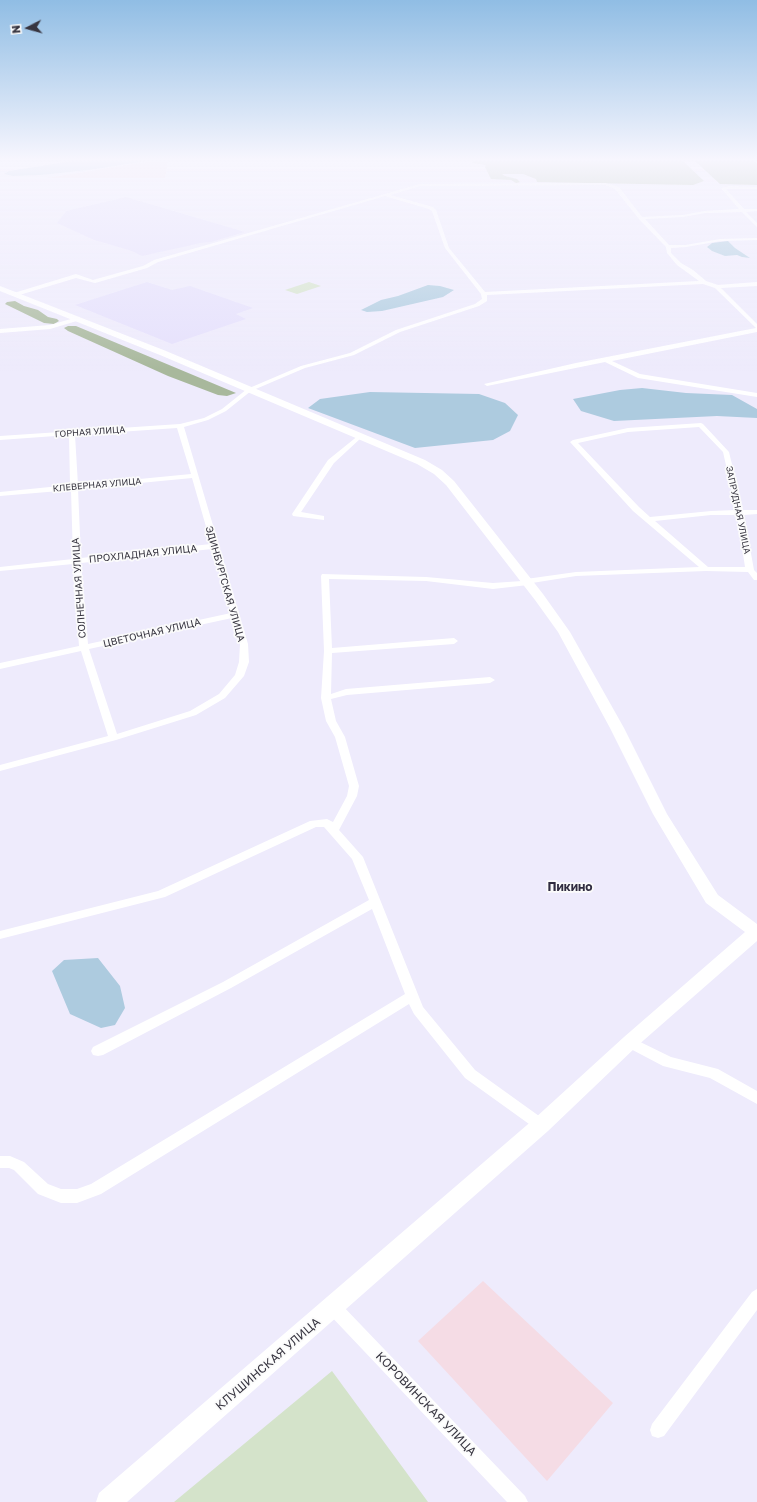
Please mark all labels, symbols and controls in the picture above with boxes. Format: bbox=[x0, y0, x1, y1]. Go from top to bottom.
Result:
north arrow bbox=[8, 8, 48, 48]
text: N bbox=[9, 24, 22, 34]
street label: ГОРНАЯ УЛИЦА bbox=[54, 424, 126, 440]
street label: ЗАПРУДНАЯ УЛИЦА bbox=[723, 465, 753, 555]
street label: КЛЕВЕРНАЯ УЛИЦА bbox=[52, 476, 142, 494]
street label: ЭДИНБУРГСКАЯ УЛИЦА bbox=[203, 525, 247, 643]
street label: СОЛНЕЧНАЯ УЛИЦА bbox=[69, 537, 89, 639]
street label: ПРОХЛАДНАЯ УЛИЦА bbox=[88, 542, 198, 566]
street label: ЦВЕТОЧНАЯ УЛИЦА bbox=[102, 616, 202, 650]
district label: Пикино bbox=[547, 880, 593, 894]
street label: КЛУШИНСКАЯ УЛИЦА bbox=[213, 1315, 323, 1413]
street label: КОРОВИНСКАЯ УЛИЦА bbox=[373, 1349, 479, 1459]

